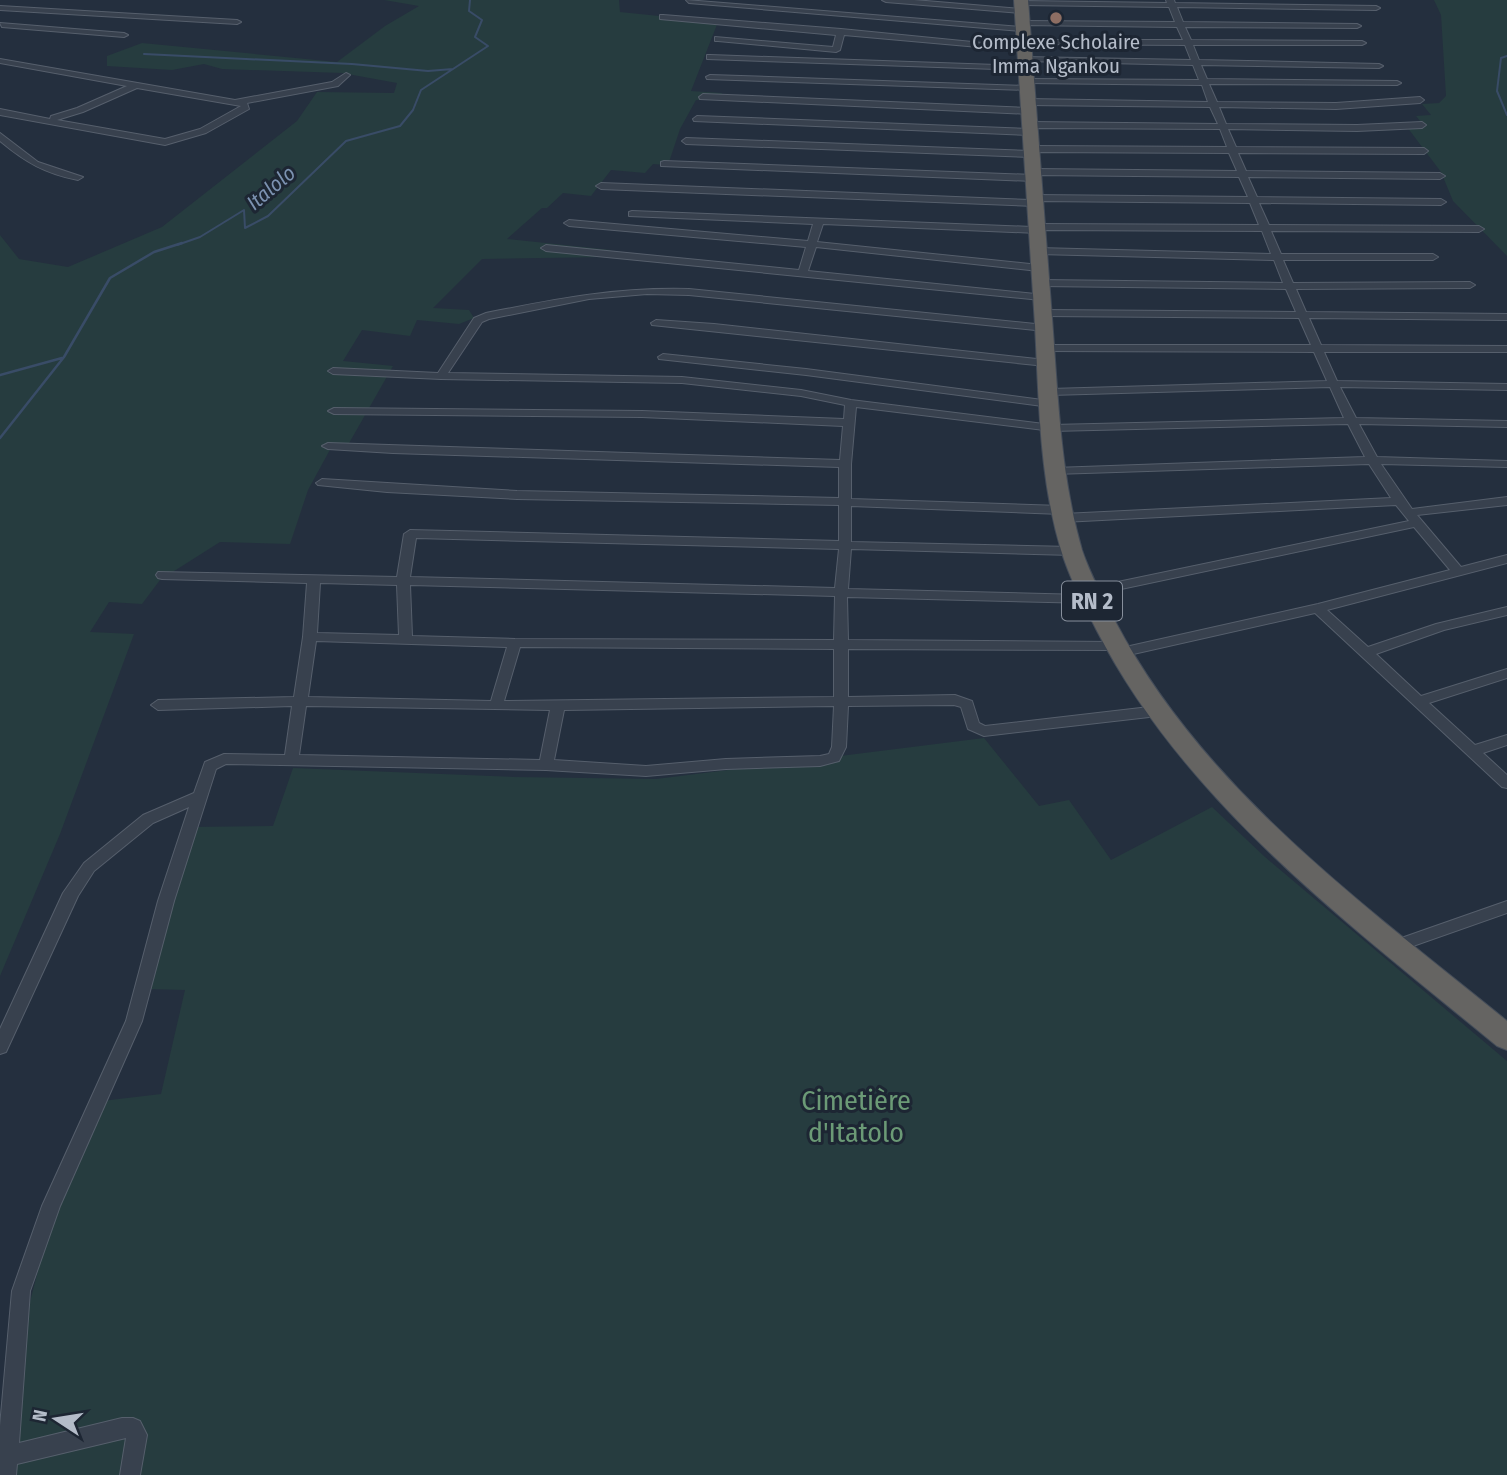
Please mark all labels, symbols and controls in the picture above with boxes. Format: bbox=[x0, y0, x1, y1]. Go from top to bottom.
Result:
marker: Complexe Scholaire Imma Ngankou bbox=[1048, 10, 1064, 26]
place label: Complexe Scholaire Imma Ngankou bbox=[972, 29, 1140, 79]
water label: Italolo bbox=[241, 160, 301, 216]
road number: RN 2 bbox=[1062, 582, 1122, 621]
park label: Cimetière d'Itatolo bbox=[801, 1084, 911, 1149]
north arrow bbox=[21, 1384, 91, 1454]
text: N bbox=[27, 1408, 52, 1424]

